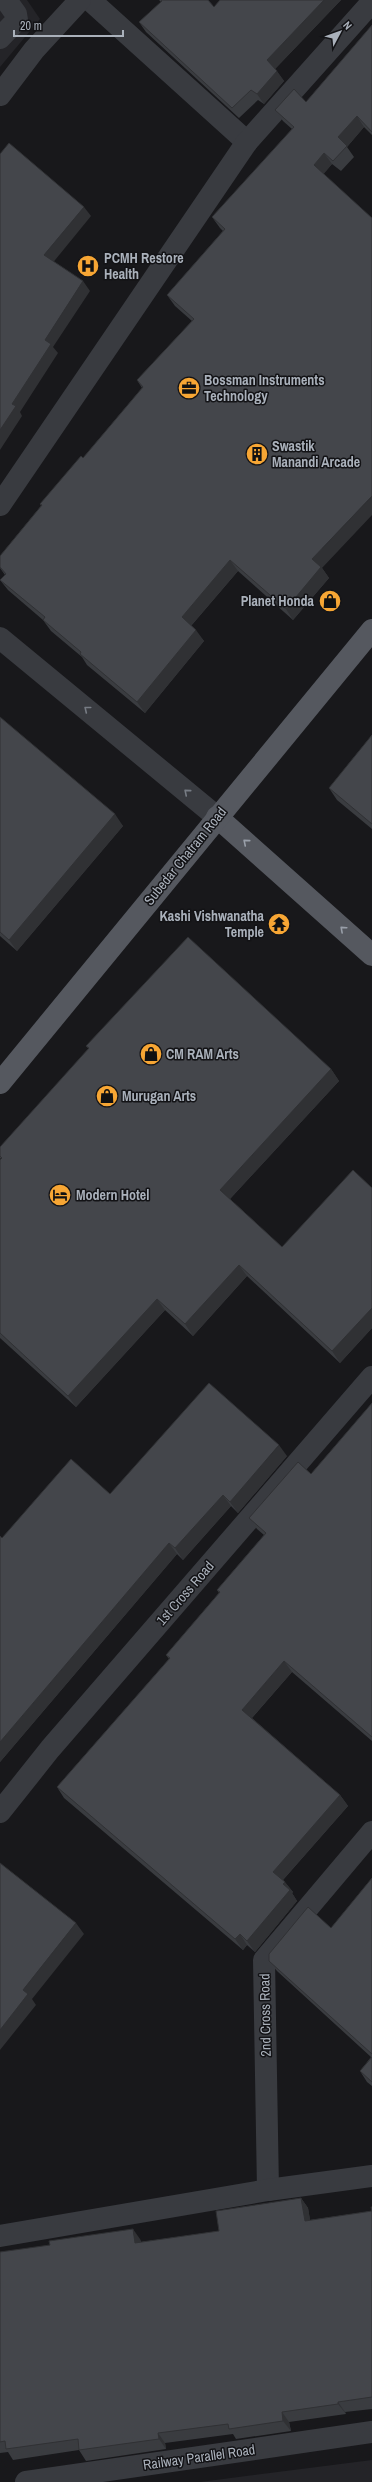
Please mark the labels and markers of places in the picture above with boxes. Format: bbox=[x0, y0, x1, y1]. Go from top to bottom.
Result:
place label: PCMH Restore Health bbox=[104, 249, 184, 283]
hospital icon: PCMH Restore Health bbox=[75, 253, 101, 279]
place label: Bossman Instruments Technology bbox=[204, 371, 325, 405]
office icon: Bossman Instruments Technology bbox=[176, 375, 202, 401]
place label: Swastik Manandi Arcade bbox=[272, 437, 360, 471]
building icon: Swastik Manandi Arcade bbox=[244, 441, 270, 467]
shop icon: Planet Honda bbox=[317, 588, 343, 614]
place label: Planet Honda bbox=[241, 592, 315, 610]
place label: Kashi Vishwanatha Temple bbox=[160, 907, 265, 941]
temple icon: Kashi Vishwanatha Temple bbox=[266, 911, 292, 937]
shop icon: CM RAM Arts bbox=[138, 1041, 164, 1067]
place label: CM RAM Arts bbox=[166, 1045, 239, 1063]
shop icon: Murugan Arts bbox=[94, 1083, 120, 1109]
place label: Murugan Arts bbox=[122, 1087, 196, 1105]
hotel icon: Modern Hotel bbox=[47, 1182, 73, 1208]
place label: Modern Hotel bbox=[76, 1186, 149, 1204]

